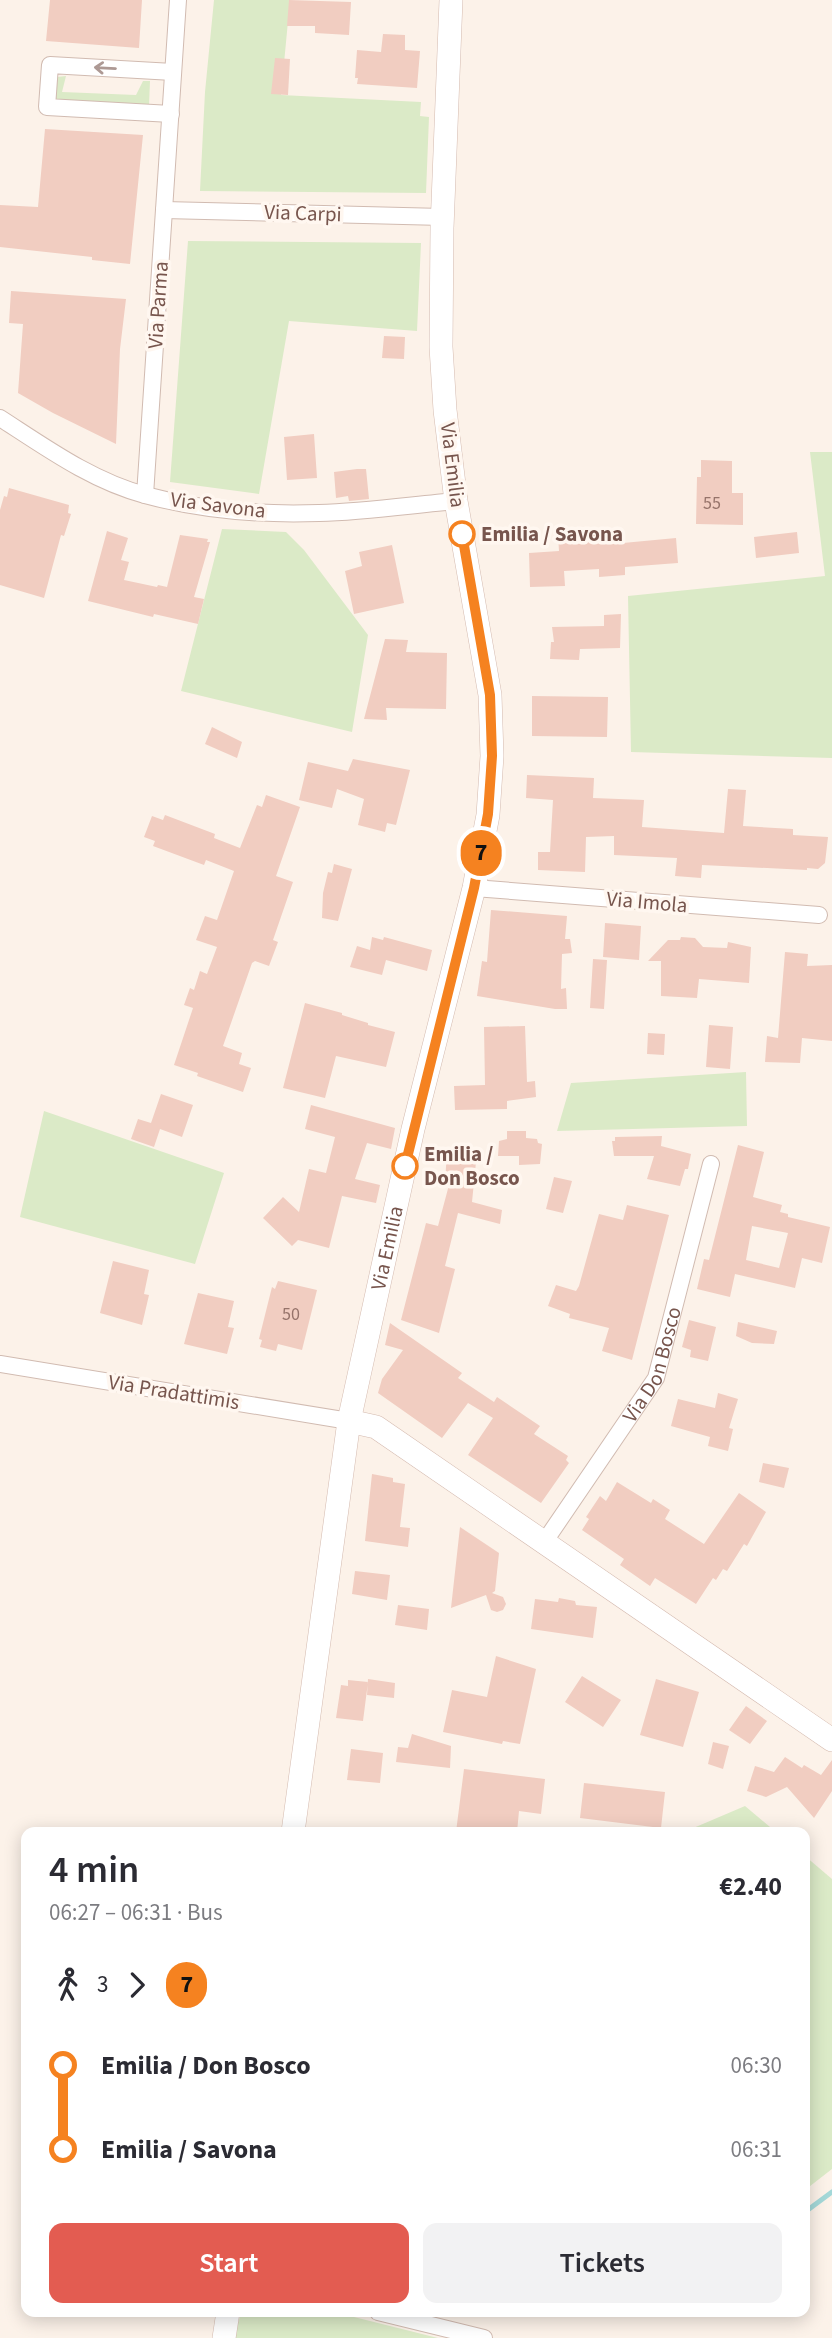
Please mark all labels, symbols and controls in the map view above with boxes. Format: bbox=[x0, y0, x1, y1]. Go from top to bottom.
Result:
one-way arrow bbox=[94, 62, 117, 75]
street label: Via Carpi bbox=[264, 197, 342, 229]
street label: Via Parma bbox=[140, 260, 176, 350]
street label: Via Emilia bbox=[433, 421, 473, 509]
street label: Via Savona bbox=[169, 484, 267, 526]
house number: 55 bbox=[703, 491, 721, 516]
place label: Emilia / Savona bbox=[481, 519, 623, 549]
marker: Emilia / Savona bbox=[449, 521, 475, 547]
line badge: 7 bbox=[458, 830, 504, 876]
text: 7 bbox=[475, 835, 487, 870]
street label: Via Imola bbox=[605, 884, 689, 920]
place label: Emilia / Don Bosco bbox=[424, 1139, 520, 1193]
marker: Emilia / Don Bosco bbox=[392, 1153, 418, 1179]
street label: Via Emilia bbox=[363, 1203, 411, 1293]
house number: 50 bbox=[282, 1302, 300, 1327]
street label: Via Don Bosco bbox=[615, 1303, 689, 1428]
street label: Via Pradattimis bbox=[106, 1367, 242, 1417]
text: 4 min bbox=[49, 1843, 139, 1897]
text: €2.40 bbox=[719, 1868, 782, 1905]
text: 06:27 – 06:31 · Bus bbox=[49, 1896, 223, 1929]
icon: walk bbox=[49, 1966, 87, 2004]
icon: forward bbox=[118, 1966, 156, 2004]
text: 7 bbox=[180, 1967, 193, 2002]
text: 3 bbox=[97, 1968, 108, 2001]
text: Emilia / Don Bosco bbox=[101, 2047, 311, 2084]
text: 06:30 bbox=[731, 2049, 782, 2082]
text: Emilia / Savona bbox=[101, 2131, 277, 2168]
text: 06:31 bbox=[731, 2133, 782, 2166]
button: Start bbox=[49, 2223, 409, 2303]
button: Tickets bbox=[423, 2223, 782, 2303]

